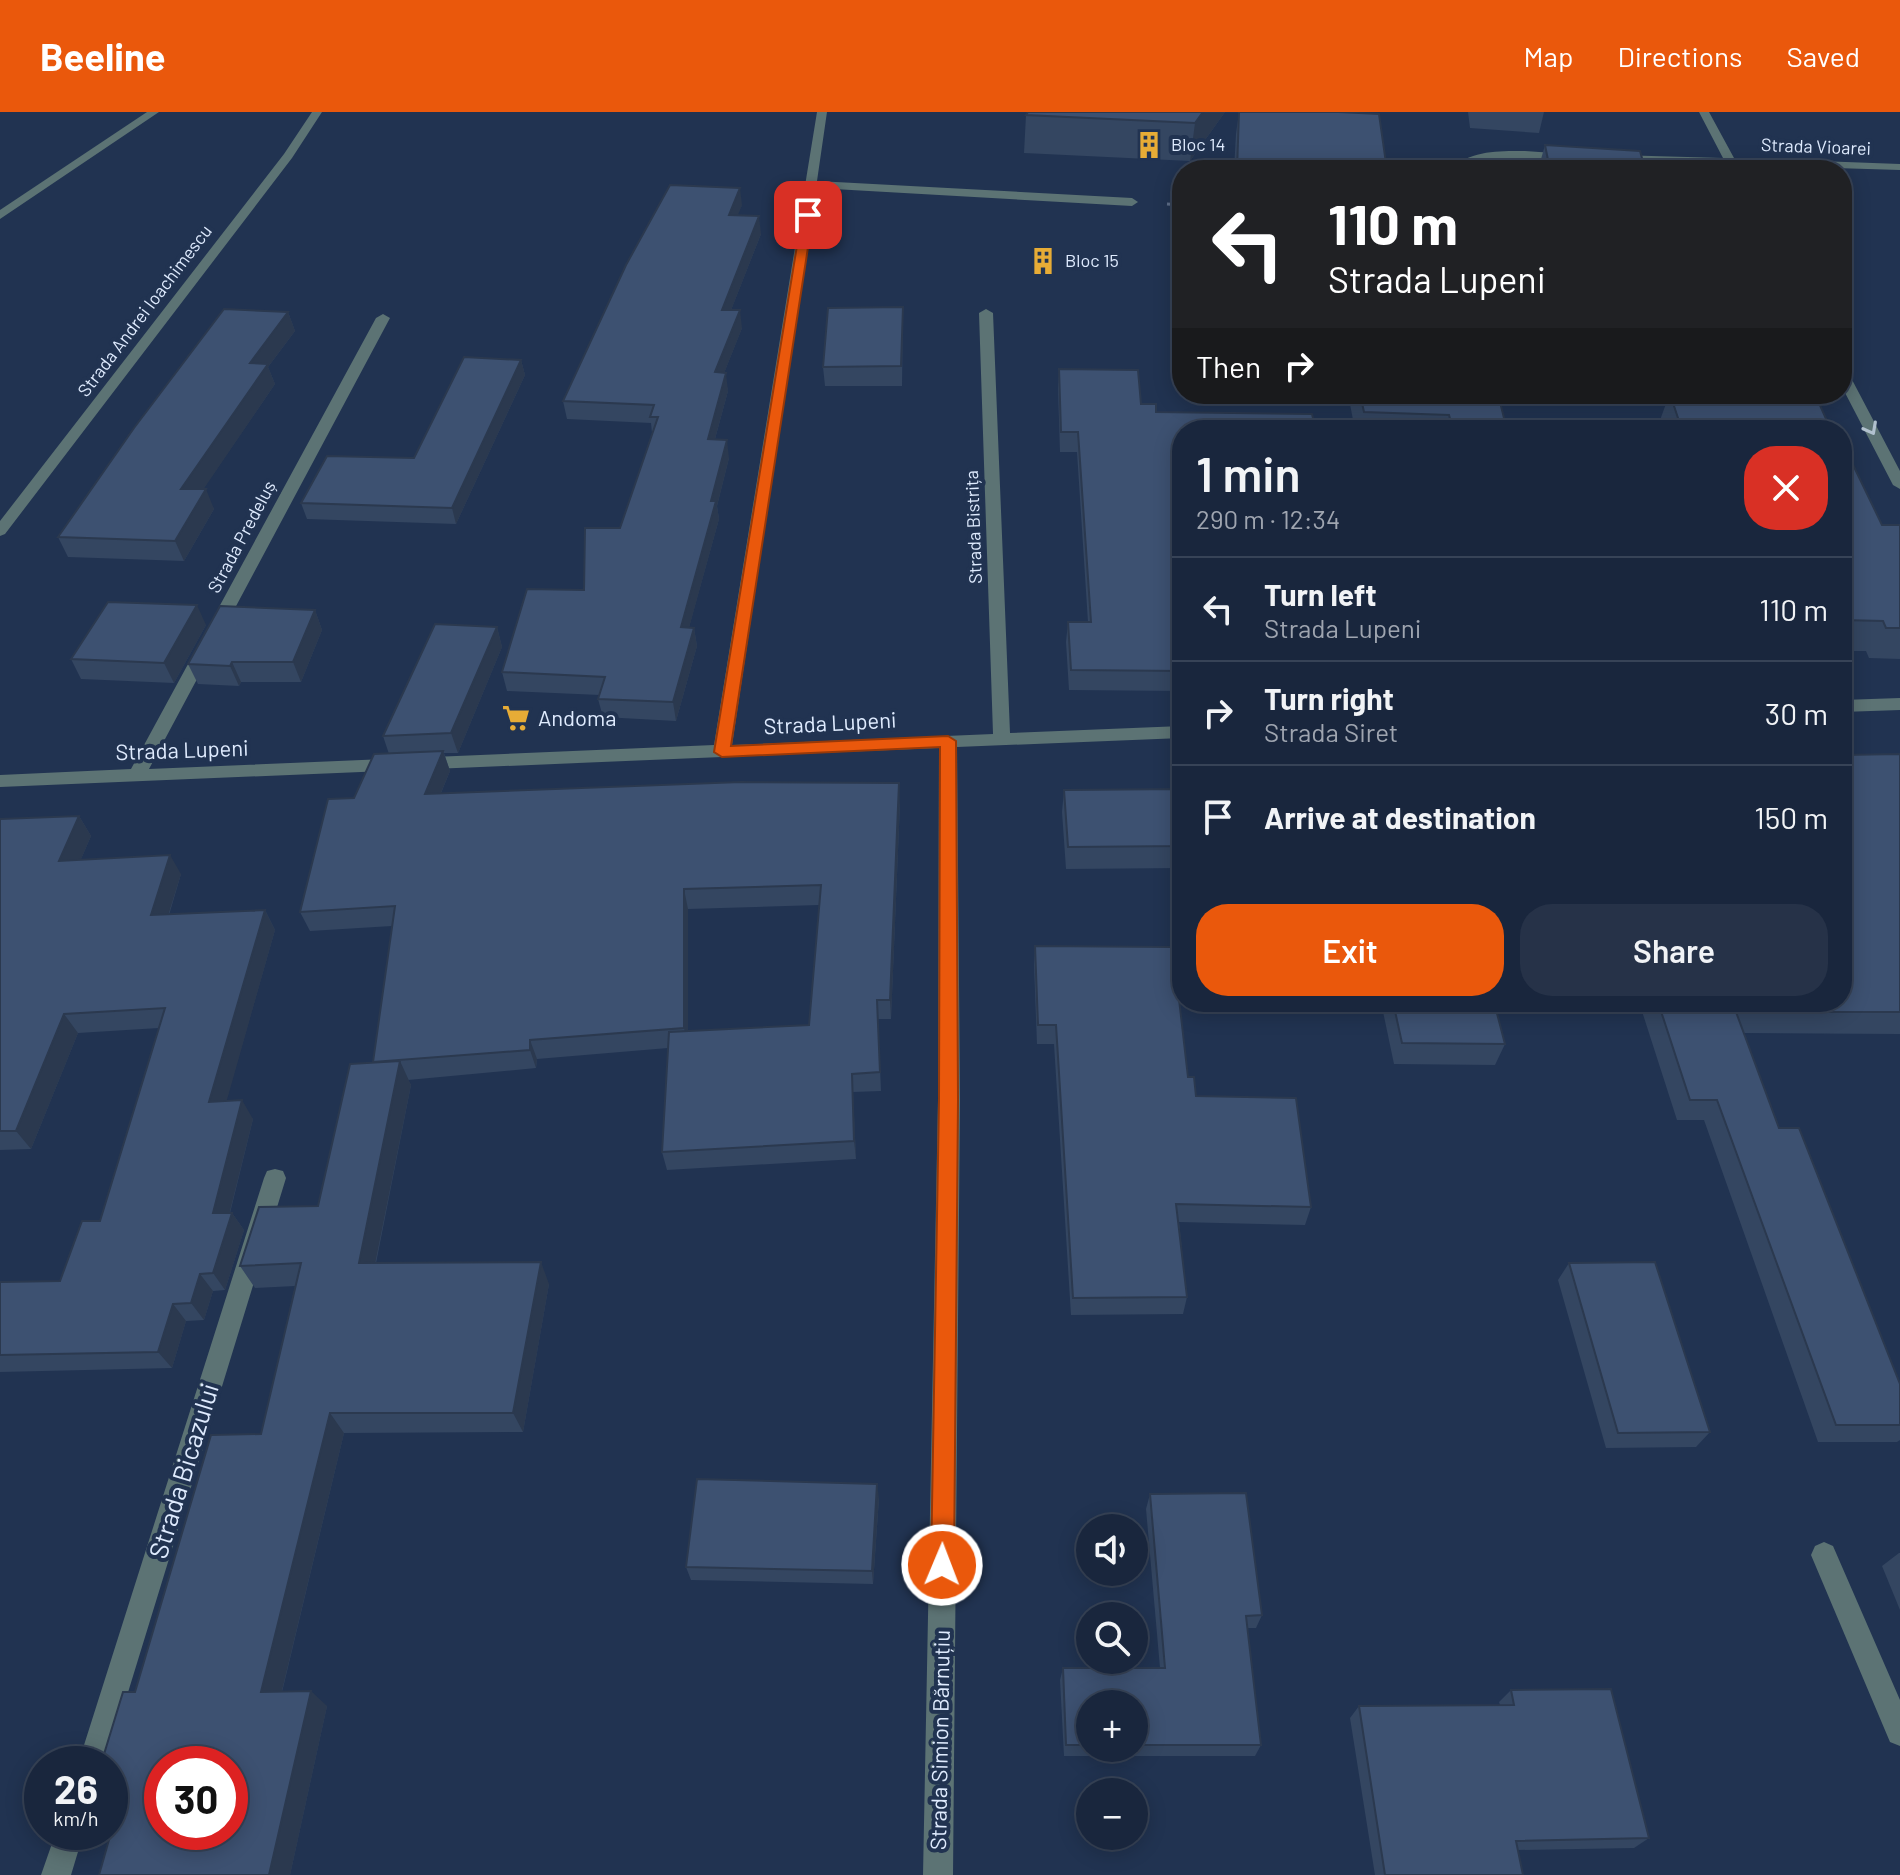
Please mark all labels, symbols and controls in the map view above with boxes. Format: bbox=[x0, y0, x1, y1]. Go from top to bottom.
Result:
text: Beeline bbox=[40, 33, 165, 79]
text: Map bbox=[1524, 39, 1573, 73]
text: Directions bbox=[1617, 39, 1743, 73]
text: Saved bbox=[1787, 39, 1860, 73]
building icon: Bloc 14 bbox=[1134, 130, 1164, 160]
place label: Bloc 14 bbox=[1171, 133, 1225, 155]
street label: Strada Vioarei bbox=[1761, 133, 1872, 159]
pin bbox=[774, 181, 842, 249]
text: 110 m bbox=[1328, 189, 1458, 256]
icon: left bbox=[1196, 192, 1300, 296]
icon: arrive bbox=[786, 193, 830, 237]
street label: Strada Andrei Ioachimescu bbox=[72, 220, 216, 401]
building icon: Bloc 15 bbox=[1028, 246, 1058, 276]
place label: Bloc 15 bbox=[1065, 249, 1119, 271]
text: Strada Lupeni bbox=[1328, 257, 1546, 300]
icon: right bbox=[1277, 344, 1321, 388]
text: Then bbox=[1196, 348, 1261, 384]
one-way arrow bbox=[1861, 421, 1877, 436]
text: 1 min bbox=[1196, 444, 1301, 502]
button: close bbox=[1744, 446, 1828, 530]
street label: Strada Bistrița bbox=[960, 470, 986, 584]
street label: Strada Predeluș bbox=[202, 477, 280, 596]
text: 290 m · 12:34 bbox=[1196, 503, 1340, 534]
text: Turn left bbox=[1264, 576, 1377, 612]
icon: left bbox=[1196, 587, 1240, 631]
text: 110 m bbox=[1759, 591, 1828, 627]
text: Strada Lupeni bbox=[1264, 612, 1421, 643]
text: Turn right bbox=[1264, 680, 1394, 716]
icon: right bbox=[1196, 691, 1240, 735]
text: 30 m bbox=[1765, 695, 1828, 731]
supermarket icon: Andoma bbox=[501, 703, 531, 733]
place label: Andoma bbox=[538, 704, 617, 730]
street label: Strada Lupeni bbox=[763, 706, 897, 738]
text: Strada Siret bbox=[1264, 716, 1398, 747]
street label: Strada Lupeni bbox=[115, 734, 249, 764]
icon: arrive bbox=[1196, 795, 1240, 839]
text: Arrive at destination bbox=[1264, 799, 1536, 835]
text: 150 m bbox=[1754, 799, 1828, 835]
button: Exit bbox=[1196, 904, 1504, 996]
button: Share bbox=[1520, 904, 1828, 996]
street label: Strada Bicazului bbox=[141, 1379, 224, 1562]
map controls bbox=[1076, 1514, 1148, 1850]
button: sound bbox=[1076, 1514, 1148, 1586]
position arrow bbox=[900, 1523, 984, 1607]
button: search bbox=[1076, 1602, 1148, 1674]
street label: Strada Simion Bărnuțiu bbox=[924, 1630, 954, 1850]
button: + bbox=[1076, 1690, 1148, 1762]
speed limit sign: 30 bbox=[144, 1746, 248, 1850]
text: 26 bbox=[54, 1764, 98, 1812]
button: − bbox=[1076, 1778, 1148, 1850]
text: km/h bbox=[53, 1806, 99, 1830]

